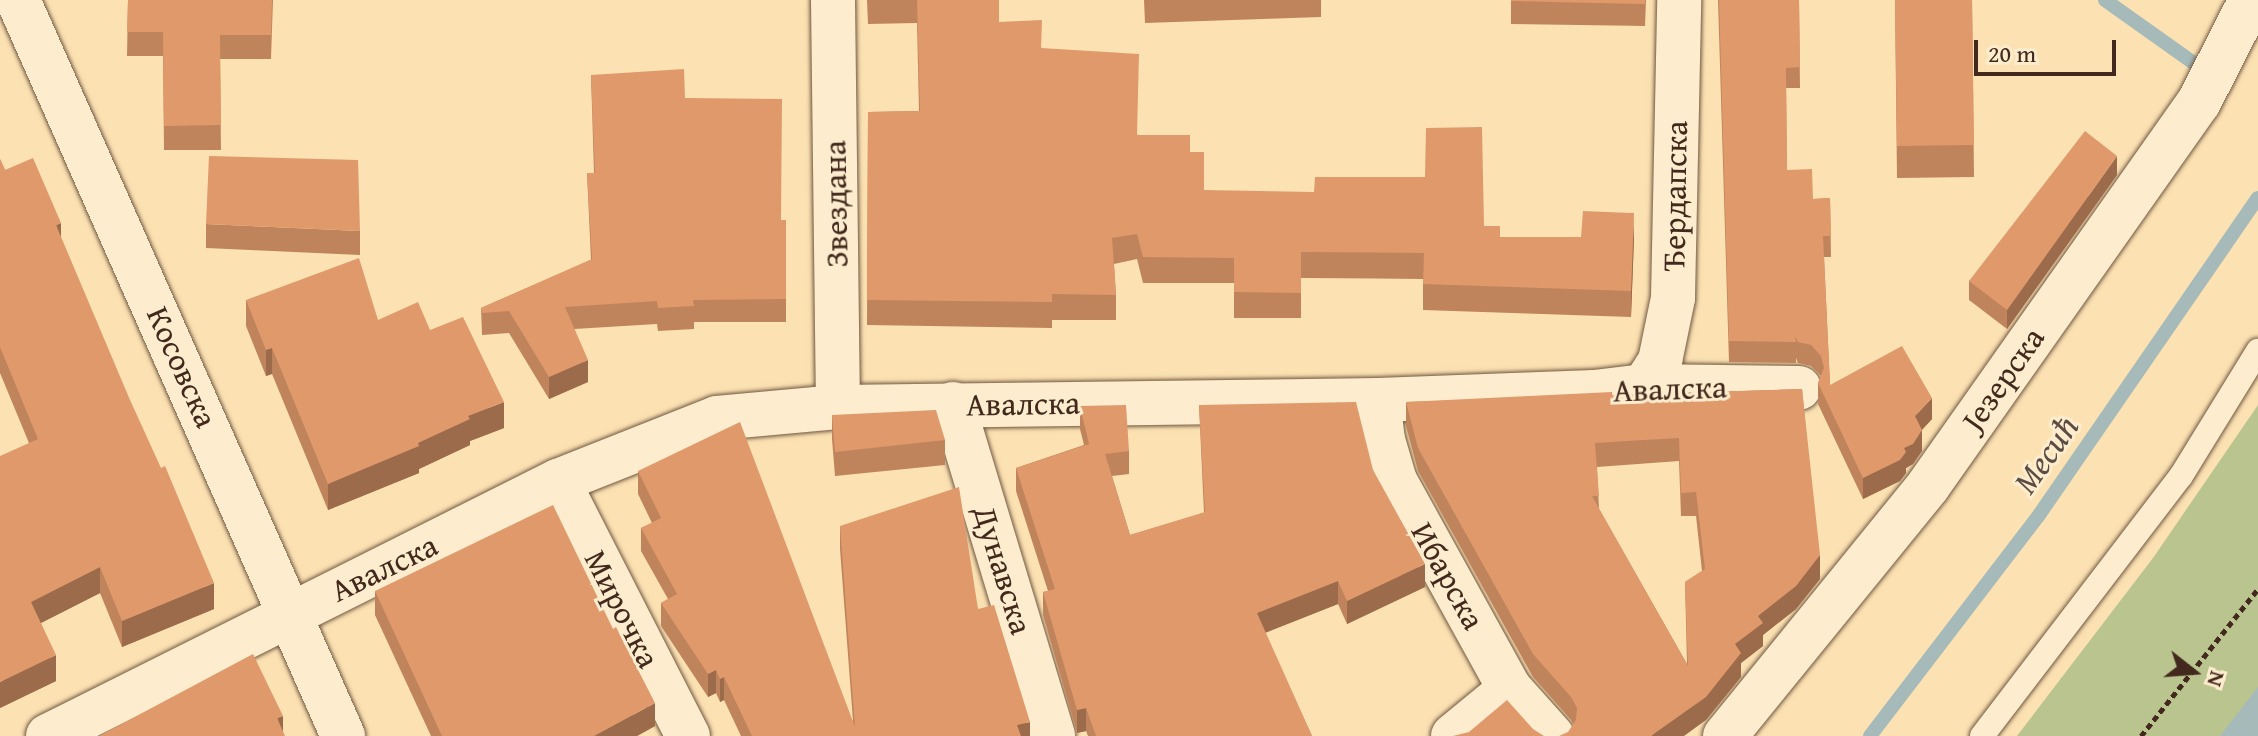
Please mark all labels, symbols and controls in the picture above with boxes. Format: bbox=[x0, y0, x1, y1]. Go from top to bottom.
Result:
scale bar bbox=[1978, 24, 2120, 74]
text: 20 m bbox=[1988, 36, 2036, 71]
street label: Ђердапска bbox=[1654, 120, 1696, 272]
street label: Звездана bbox=[816, 140, 856, 268]
street label: Косовска bbox=[138, 301, 226, 433]
street label: Језерска bbox=[1954, 320, 2052, 438]
street label: Авалска bbox=[1612, 368, 1728, 410]
street label: Авалска bbox=[966, 384, 1080, 424]
water label: Месић bbox=[2004, 407, 2086, 501]
street label: Дунавска bbox=[965, 501, 1041, 639]
street label: Ибарска bbox=[1403, 516, 1493, 636]
street label: Авалска bbox=[324, 526, 444, 610]
street label: Мирочка bbox=[576, 544, 668, 674]
north arrow bbox=[2154, 632, 2234, 712]
text: N bbox=[2199, 667, 2234, 691]

